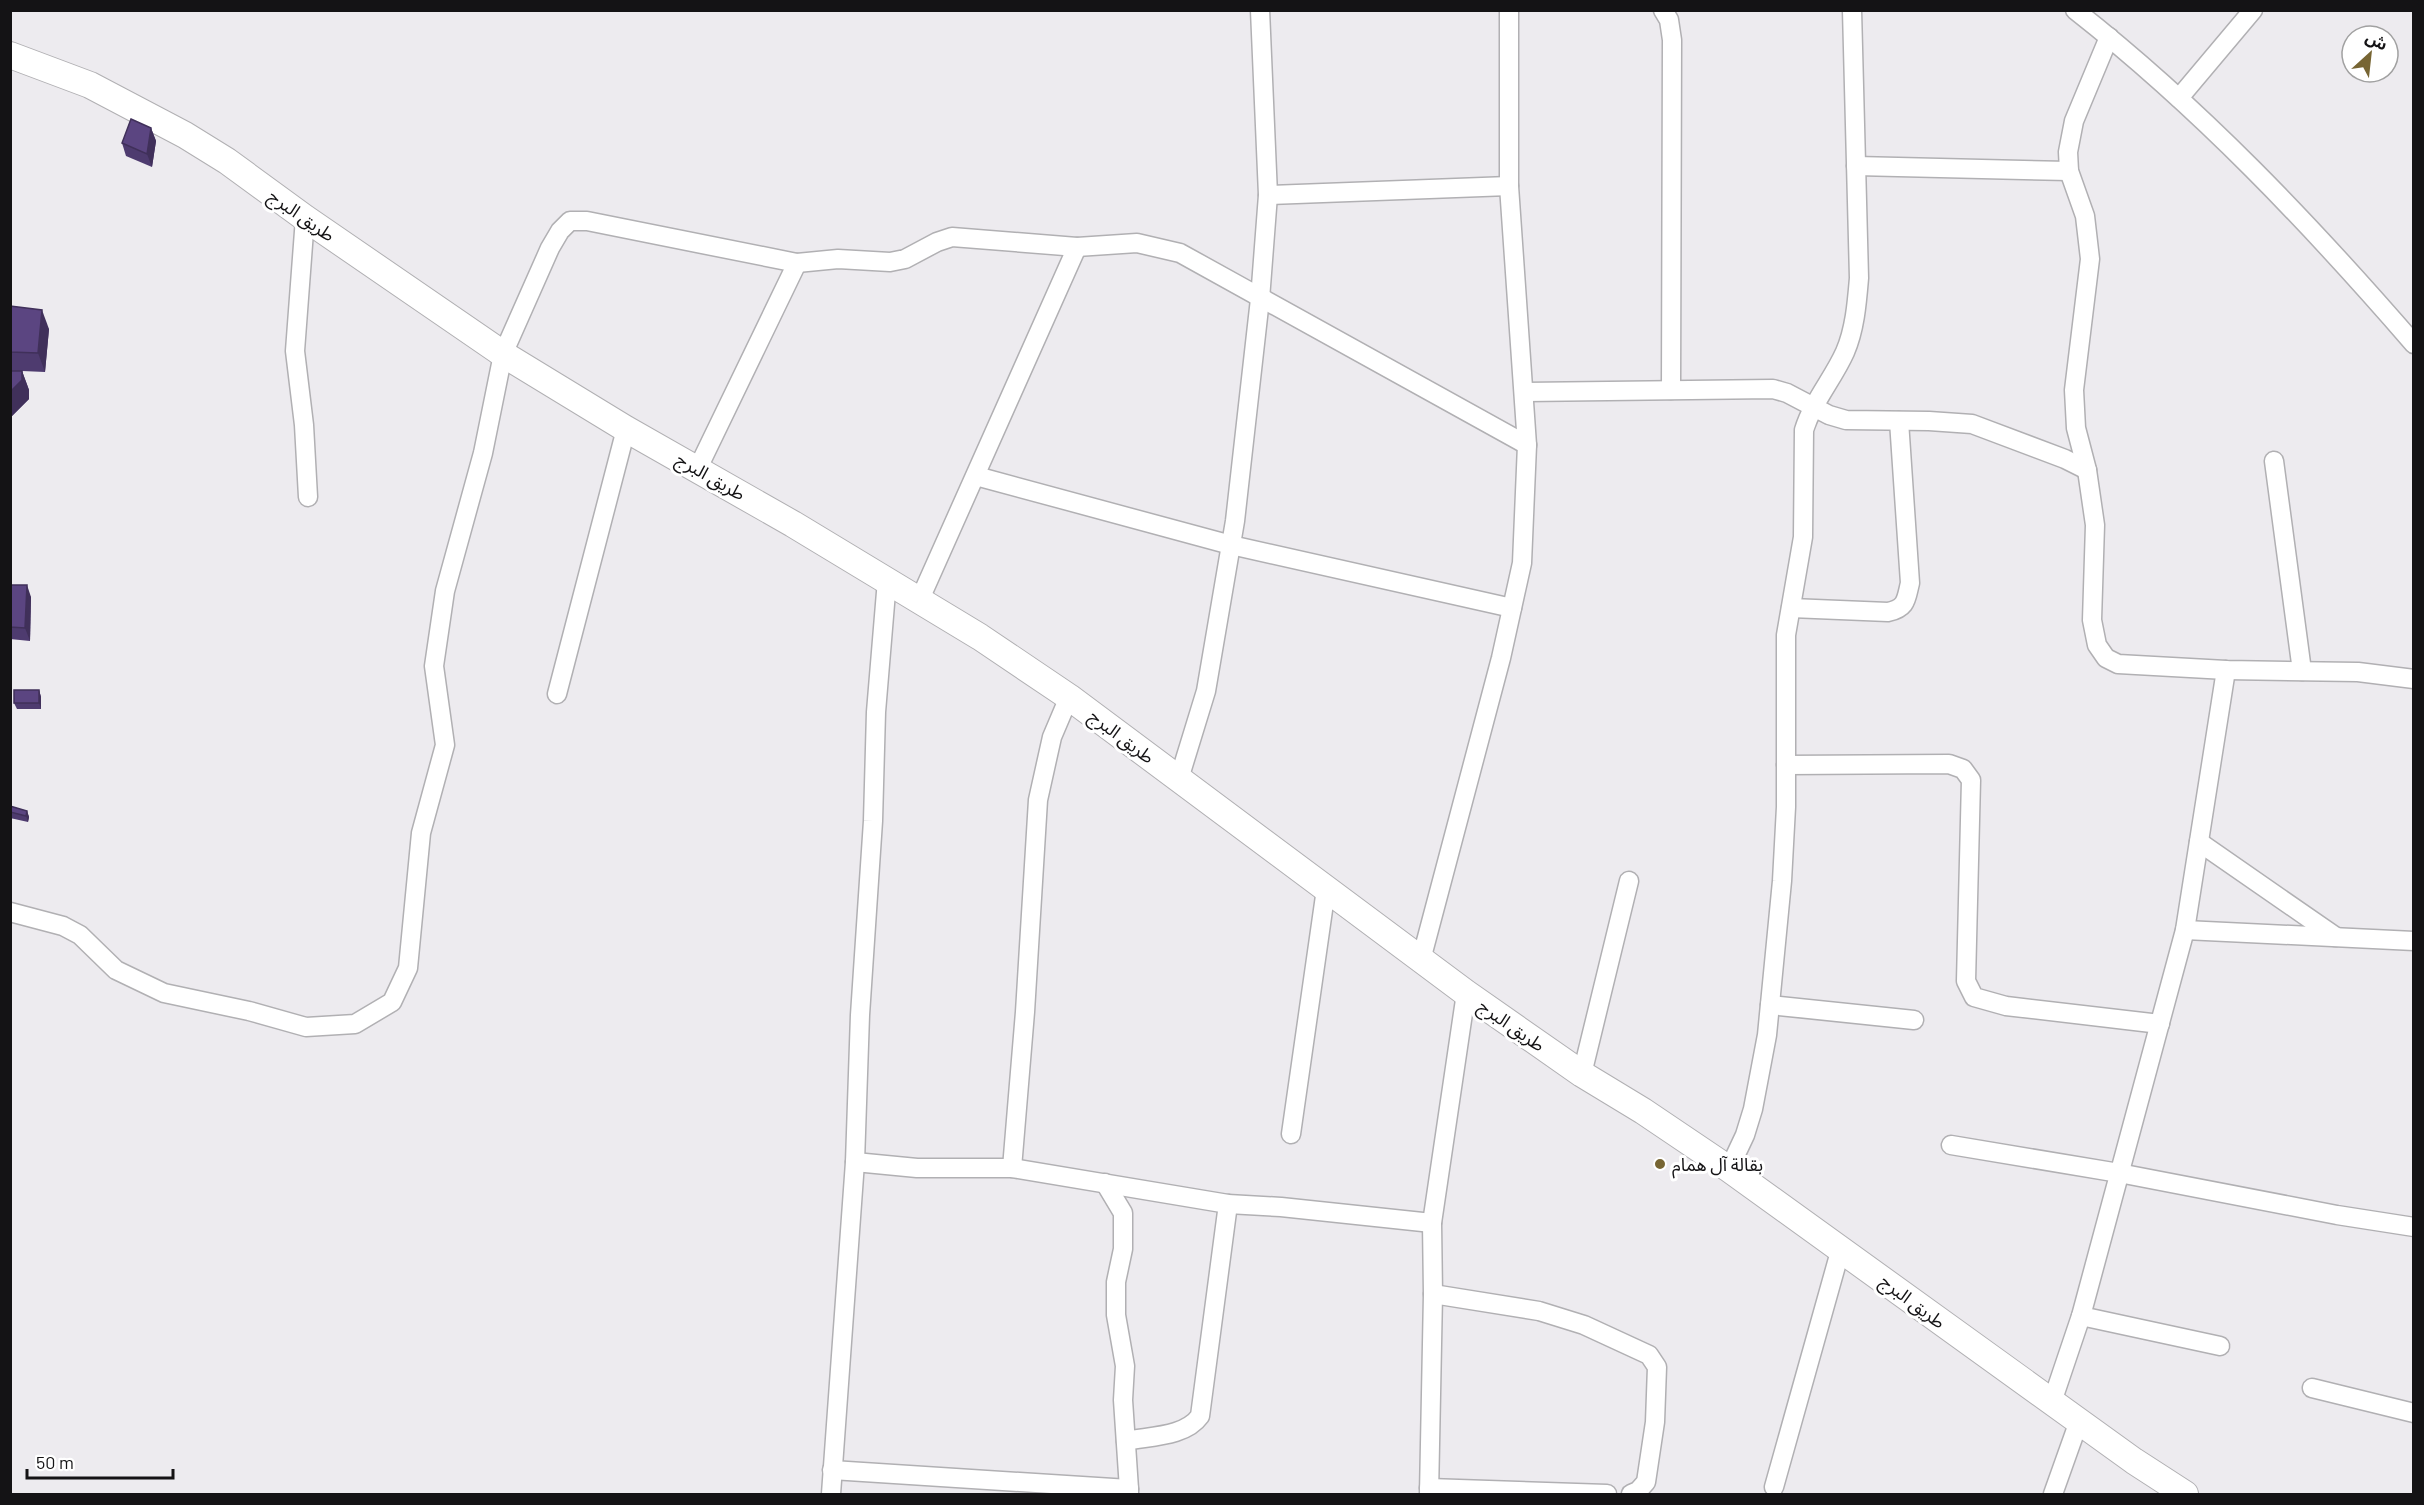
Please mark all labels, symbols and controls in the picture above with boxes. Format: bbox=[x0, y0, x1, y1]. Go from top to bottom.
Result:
north arrow bbox=[2340, 24, 2400, 84]
text: ش bbox=[2363, 27, 2391, 55]
street label: طريق البرج bbox=[263, 184, 339, 248]
street label: طريق البرج bbox=[671, 447, 749, 507]
street label: طريق البرج bbox=[1083, 704, 1159, 770]
street label: طريق البرج bbox=[1473, 994, 1549, 1058]
place label: بقالة آل همام bbox=[1672, 1153, 1763, 1179]
marker: بقالة آل همام bbox=[1653, 1157, 1667, 1171]
street label: طريق البرج bbox=[1874, 1269, 1950, 1335]
scale bar bbox=[27, 1442, 172, 1480]
text: 50 m bbox=[36, 1451, 74, 1473]

